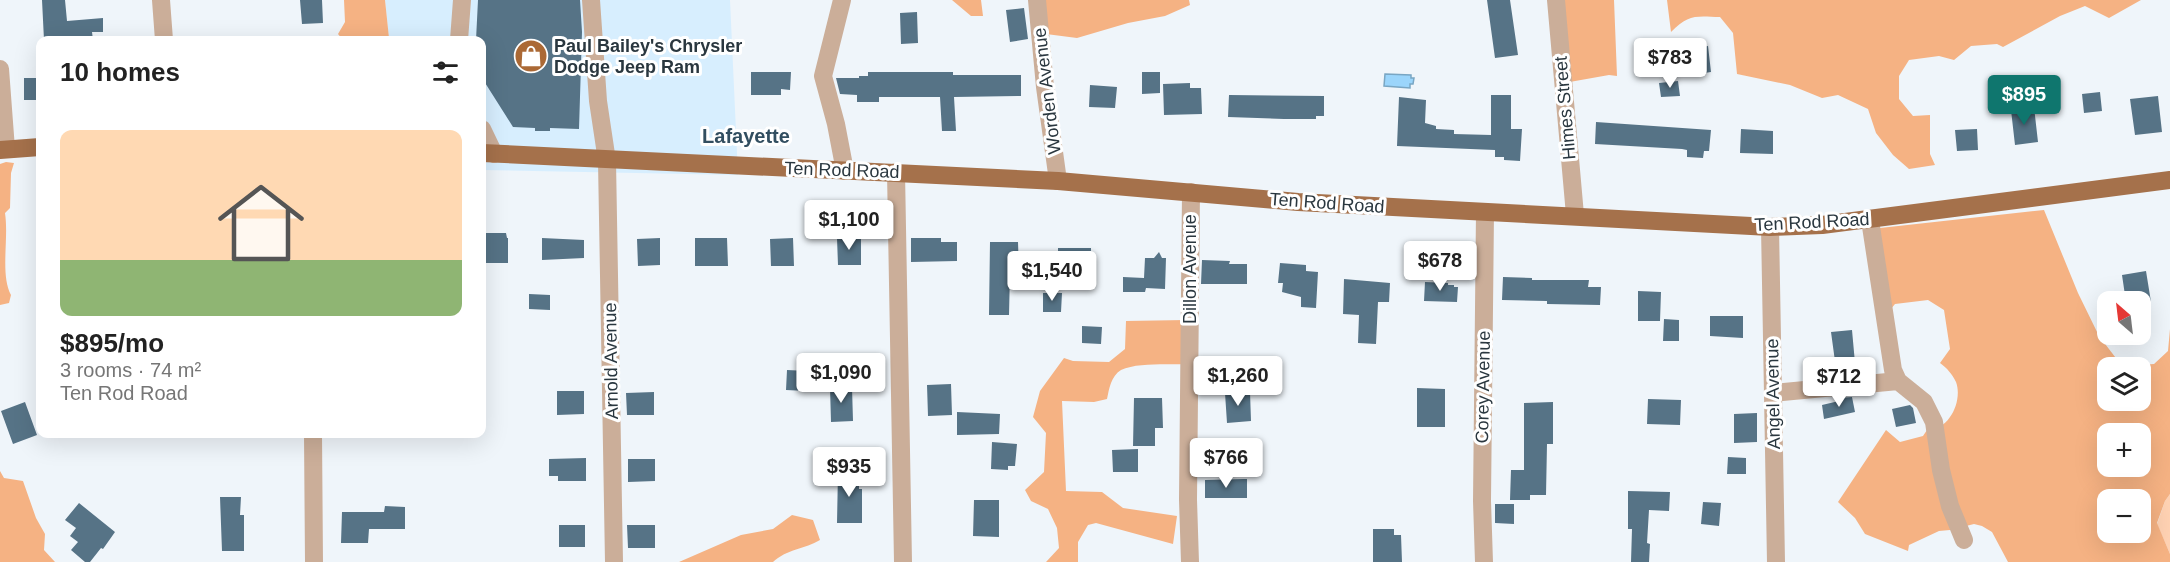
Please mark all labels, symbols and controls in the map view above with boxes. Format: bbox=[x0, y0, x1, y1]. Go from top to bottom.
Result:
street label: Worden Avenue bbox=[1029, 27, 1065, 155]
place label: Paul Bailey's Chrysler Dodge Jeep Ram bbox=[554, 36, 742, 77]
shop icon: Paul Bailey's Chrysler Dodge Jeep Ram bbox=[513, 38, 549, 74]
pin: $783 bbox=[1634, 38, 1706, 89]
text: $783 bbox=[1648, 46, 1692, 68]
street label: Himes Street bbox=[1551, 55, 1579, 161]
icon: filters bbox=[429, 56, 462, 89]
text: 10 homes bbox=[60, 57, 180, 87]
pin: $895 bbox=[1988, 75, 2060, 126]
text: $895 bbox=[2002, 83, 2046, 105]
district label: Lafayette bbox=[702, 125, 790, 147]
street label: Ten Rod Road bbox=[784, 158, 900, 182]
icon: home bbox=[207, 169, 315, 277]
street label: Ten Rod Road bbox=[1269, 189, 1385, 217]
pin: $1,100 bbox=[800, 200, 898, 251]
text: $1,100 bbox=[818, 208, 880, 230]
street label: Ten Rod Road bbox=[1754, 209, 1870, 235]
street label: Dillon Avenue bbox=[1180, 214, 1200, 324]
pin: $678 bbox=[1404, 241, 1476, 292]
text: $678 bbox=[1418, 249, 1462, 271]
pin: $1,540 bbox=[1003, 251, 1101, 302]
text: $1,540 bbox=[1021, 259, 1083, 281]
north arrow bbox=[2097, 291, 2151, 345]
map controls bbox=[2097, 291, 2151, 543]
street label: Arnold Avenue bbox=[600, 302, 622, 420]
text: $895/mo bbox=[60, 328, 164, 358]
street label: Corey Avenue bbox=[1472, 330, 1494, 444]
street label: Angel Avenue bbox=[1762, 338, 1784, 450]
pin: $1,090 bbox=[792, 353, 890, 404]
pin: $1,260 bbox=[1189, 356, 1287, 407]
pin: $712 bbox=[1803, 357, 1875, 408]
button: layers bbox=[2097, 357, 2151, 411]
text: 3 rooms · 74 m² bbox=[60, 359, 201, 381]
text: $1,090 bbox=[810, 361, 872, 383]
text: $1,260 bbox=[1207, 364, 1269, 386]
text: $712 bbox=[1817, 365, 1861, 387]
text: Ten Rod Road bbox=[60, 382, 188, 404]
button: + bbox=[2097, 423, 2151, 477]
pin: $766 bbox=[1190, 438, 1262, 489]
text: $766 bbox=[1204, 446, 1248, 468]
pin: $935 bbox=[813, 447, 885, 498]
text: $935 bbox=[827, 455, 871, 477]
button: − bbox=[2097, 489, 2151, 543]

